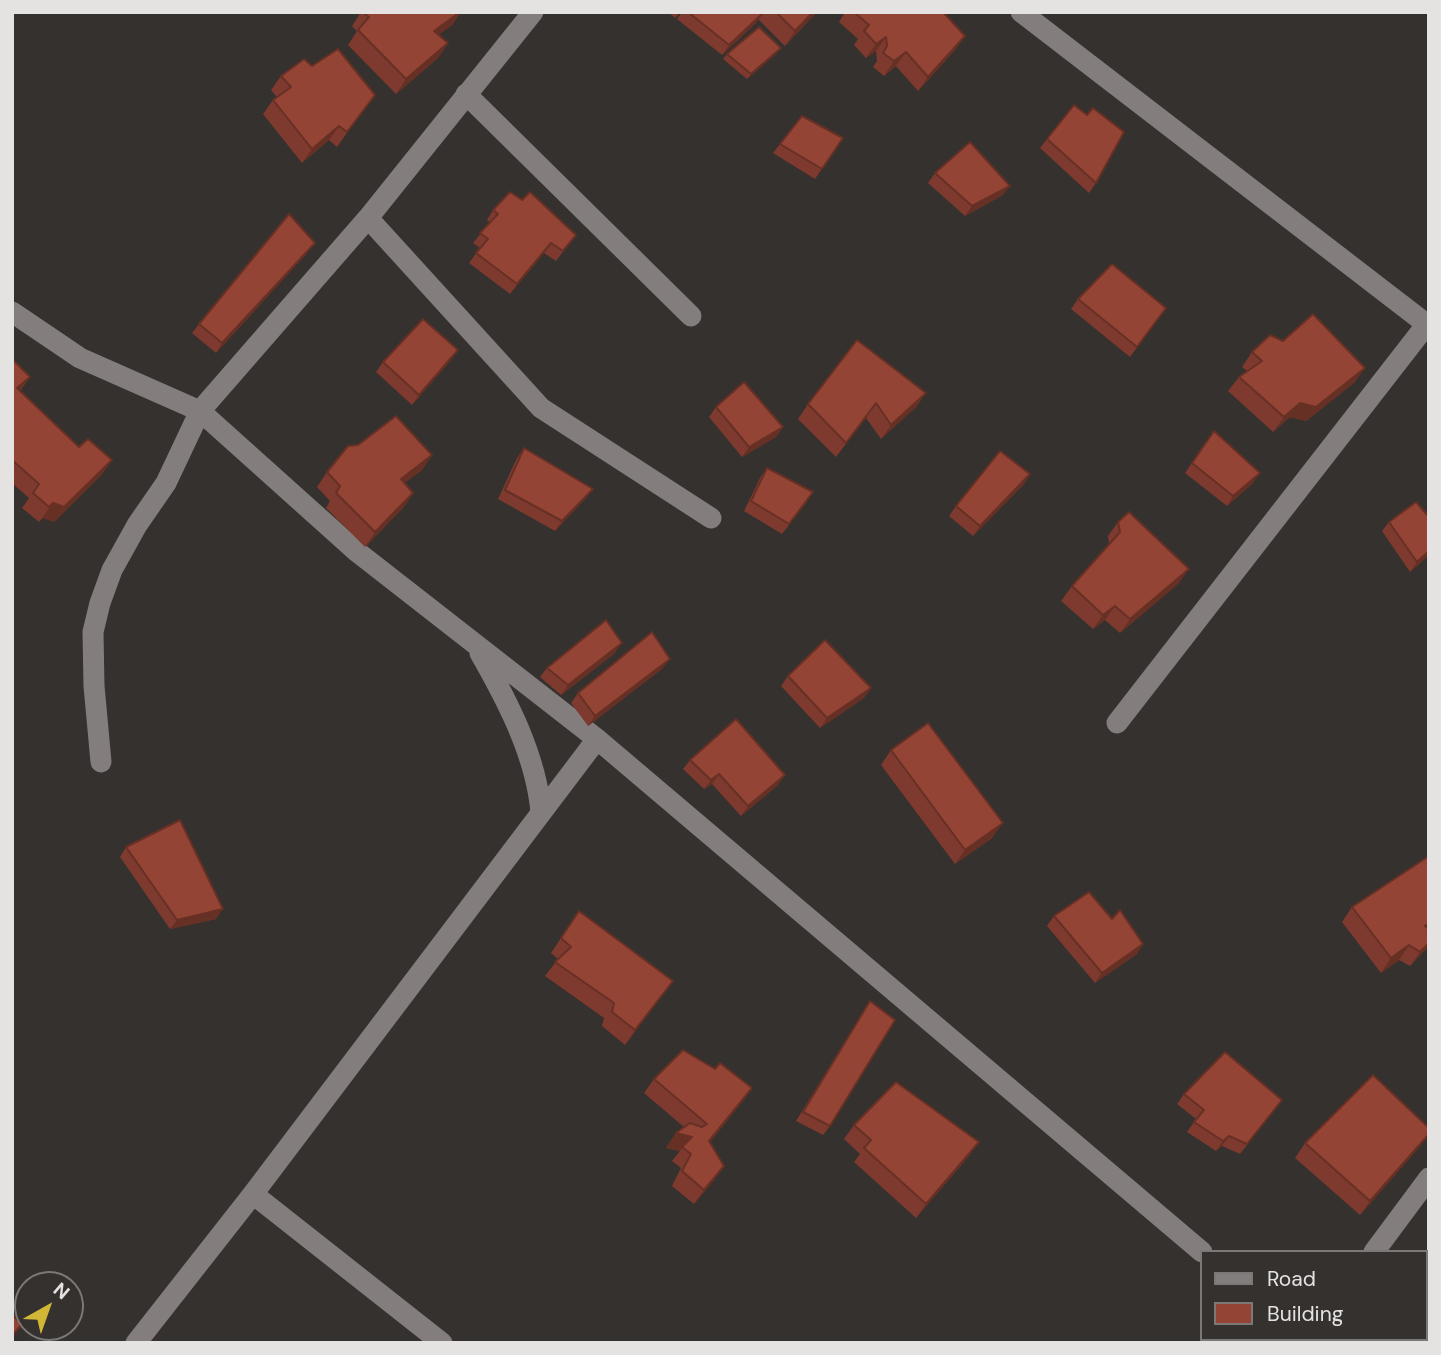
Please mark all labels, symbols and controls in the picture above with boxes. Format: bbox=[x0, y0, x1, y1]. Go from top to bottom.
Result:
legend bbox=[1200, 1250, 1427, 1341]
text: Road bbox=[1267, 1265, 1316, 1293]
north arrow bbox=[14, 1271, 84, 1341]
text: N bbox=[48, 1277, 75, 1305]
text: Building bbox=[1267, 1300, 1343, 1328]

